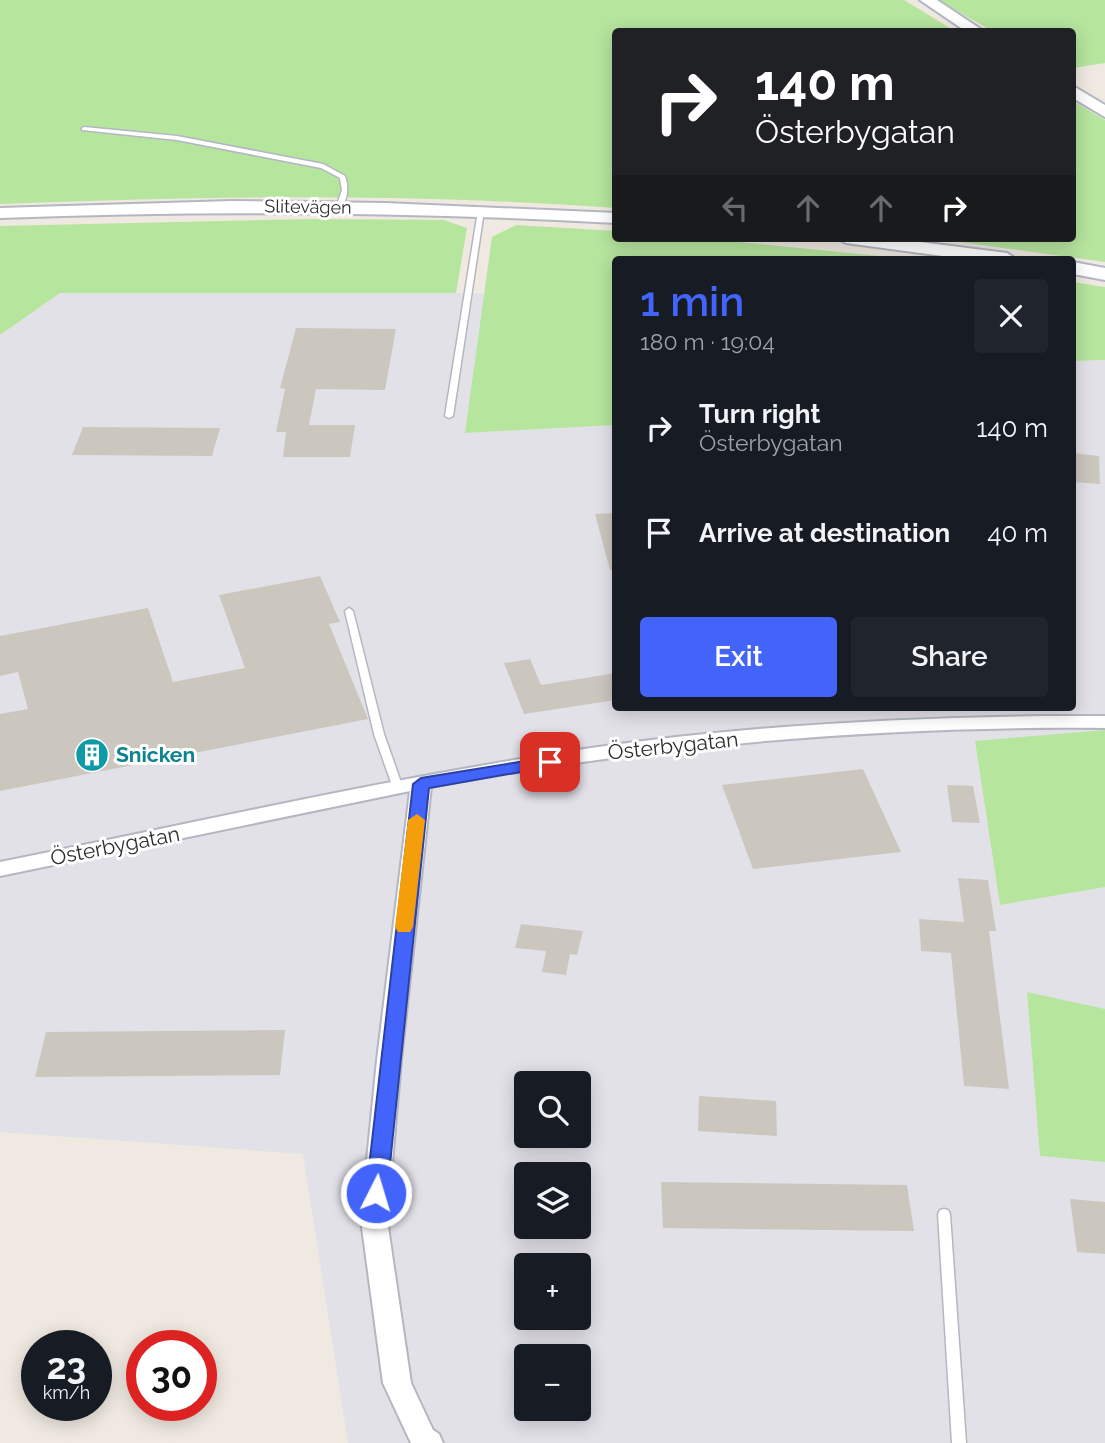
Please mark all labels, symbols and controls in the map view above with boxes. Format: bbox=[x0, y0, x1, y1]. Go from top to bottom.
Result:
text: 140 m bbox=[755, 54, 895, 111]
icon: right bbox=[640, 56, 731, 147]
text: Österbygatan bbox=[755, 113, 955, 150]
icon: left bbox=[716, 189, 754, 227]
icon: ahead bbox=[789, 189, 827, 227]
icon: ahead bbox=[862, 189, 900, 227]
icon: right bbox=[935, 189, 973, 227]
street label: Slitevägen bbox=[264, 195, 352, 218]
text: 1 min bbox=[640, 277, 744, 326]
button: close bbox=[974, 279, 1048, 353]
text: 180 m · 19:04 bbox=[640, 328, 775, 355]
text: Turn right bbox=[699, 399, 820, 429]
icon: right bbox=[640, 409, 678, 447]
text: 140 m bbox=[976, 413, 1048, 443]
text: Österbygatan bbox=[699, 429, 843, 456]
icon: arrive bbox=[640, 514, 678, 552]
text: Arrive at destination bbox=[699, 518, 950, 548]
text: 40 m bbox=[987, 518, 1048, 548]
button: Exit bbox=[640, 617, 837, 697]
button: Share bbox=[851, 617, 1048, 697]
street label: Österbygatan bbox=[606, 726, 739, 765]
pin bbox=[520, 732, 580, 792]
building icon: Snicken bbox=[73, 736, 111, 774]
place label: Snicken bbox=[116, 742, 195, 767]
icon: arrive bbox=[531, 743, 569, 781]
street label: Österbygatan bbox=[48, 821, 182, 870]
map controls bbox=[514, 1071, 591, 1421]
button: search bbox=[514, 1071, 591, 1148]
position arrow bbox=[339, 1156, 413, 1230]
button: layers bbox=[514, 1162, 591, 1239]
button: + bbox=[514, 1253, 591, 1330]
speed limit sign: 30 bbox=[126, 1330, 217, 1421]
button: − bbox=[514, 1344, 591, 1421]
text: 23 bbox=[47, 1346, 86, 1387]
text: km/h bbox=[43, 1382, 90, 1403]

